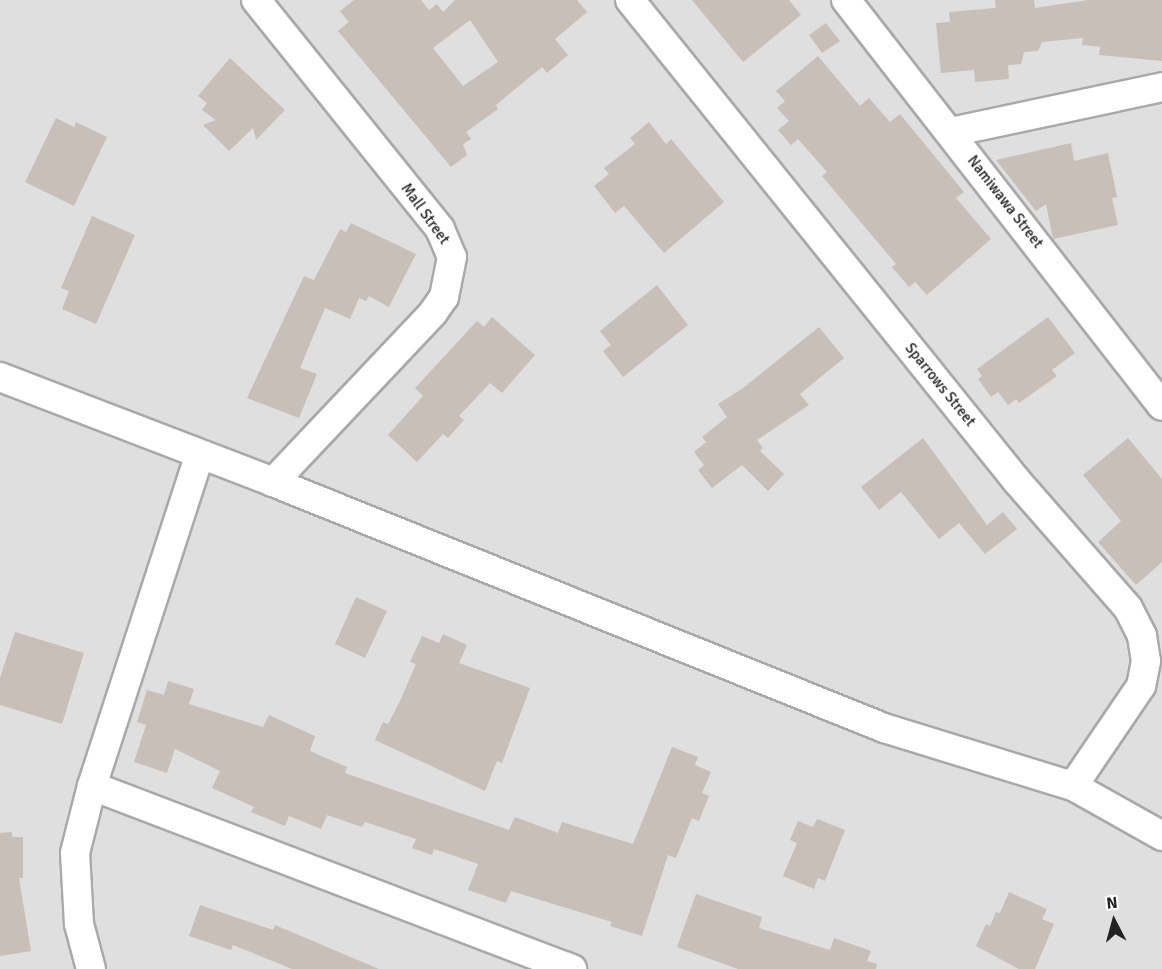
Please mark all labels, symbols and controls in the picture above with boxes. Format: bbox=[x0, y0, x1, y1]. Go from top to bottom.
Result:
street label: Namiwawa Street bbox=[963, 152, 1047, 252]
street label: Mall Street bbox=[397, 180, 453, 248]
street label: Sparrows Street bbox=[901, 340, 979, 430]
north arrow bbox=[1084, 891, 1144, 951]
text: N bbox=[1106, 893, 1119, 914]

